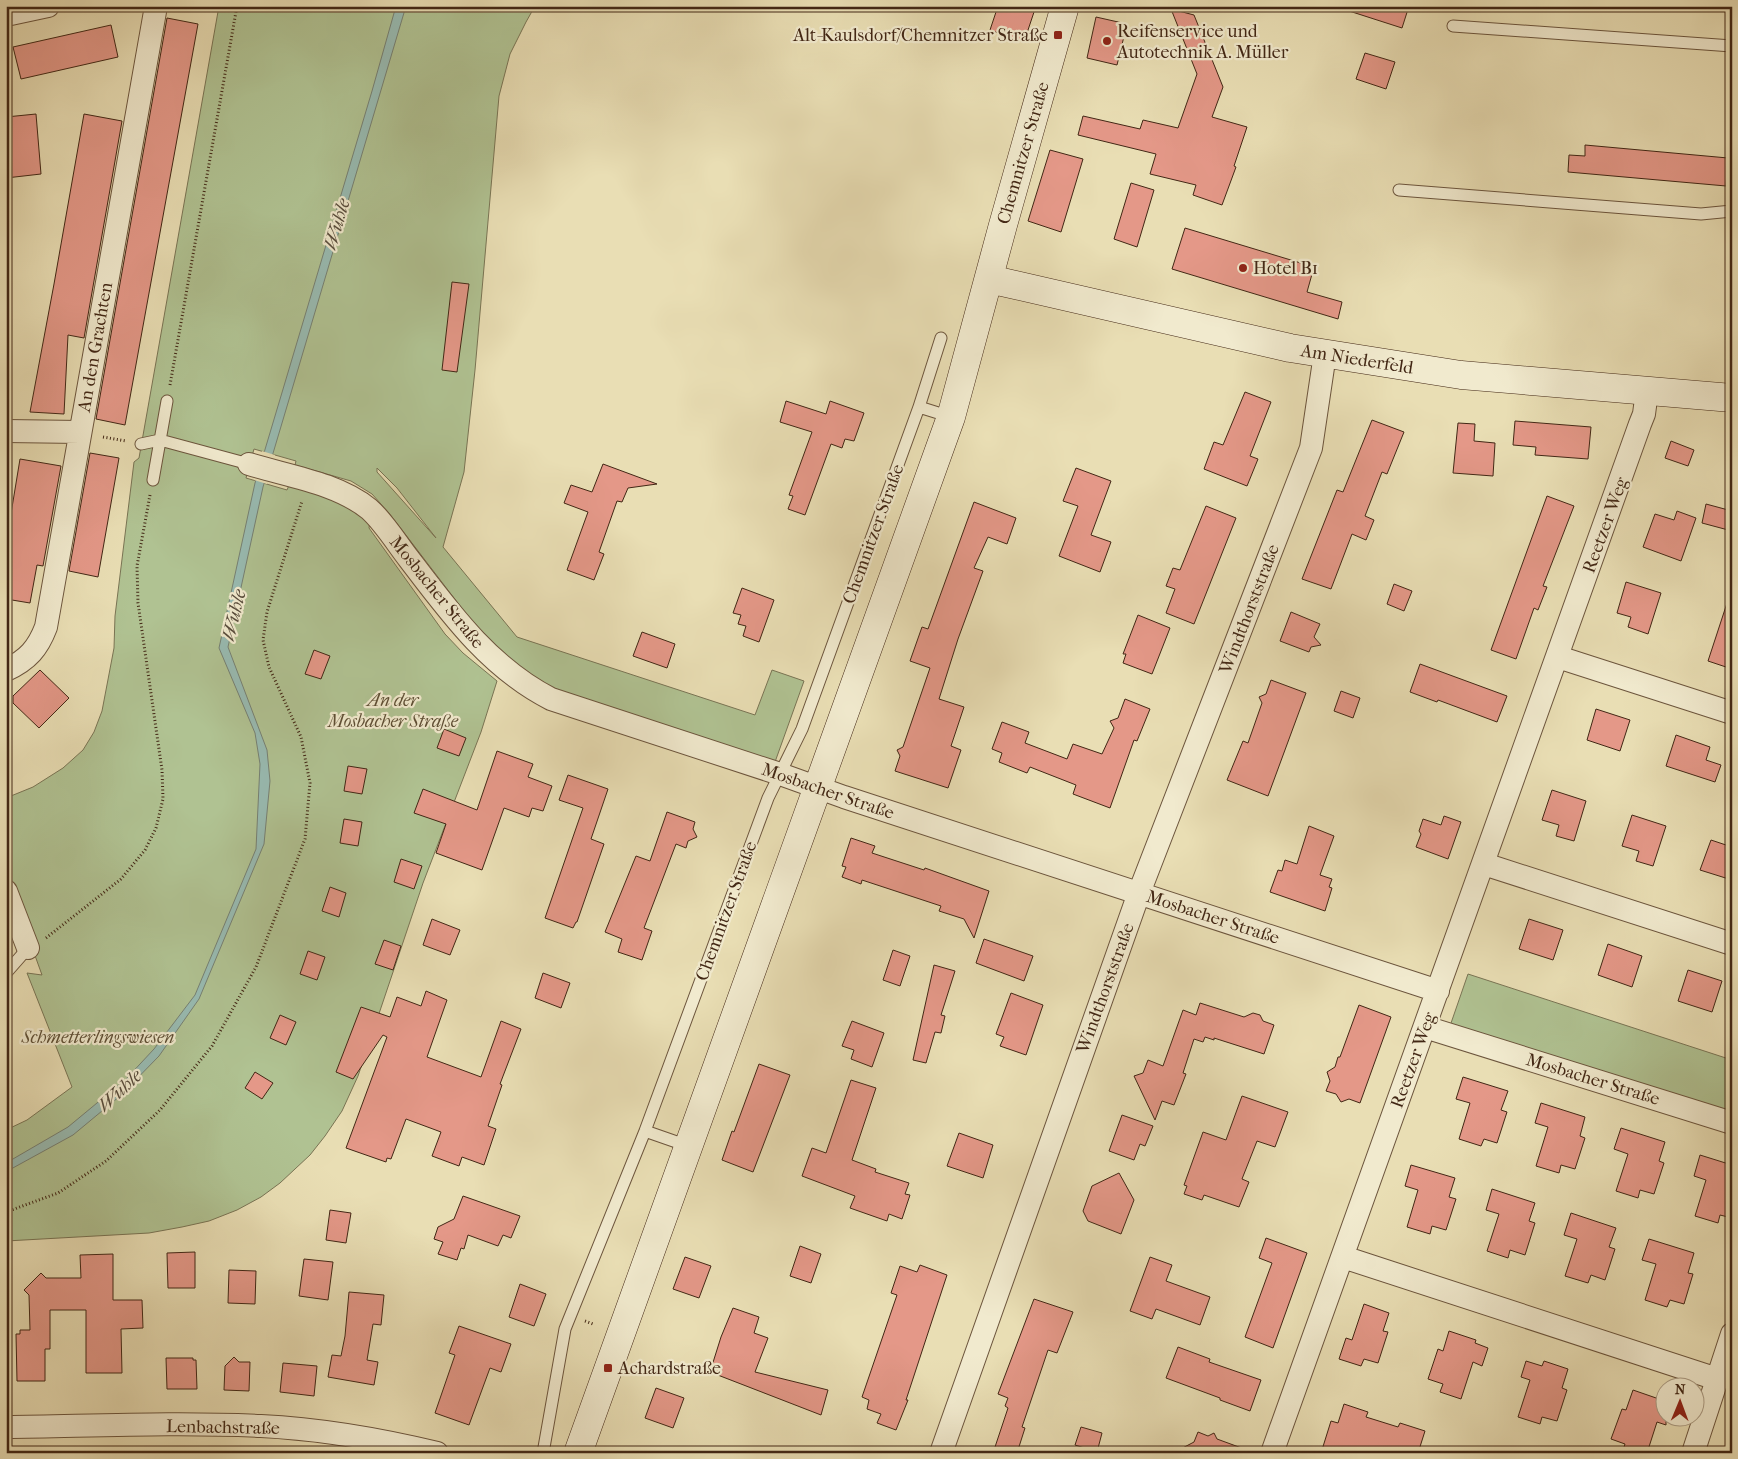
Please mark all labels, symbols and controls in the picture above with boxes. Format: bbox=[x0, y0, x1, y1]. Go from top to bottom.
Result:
place label: Reifenservice und Autotechnik A. Müller bbox=[1116, 21, 1289, 63]
place label: Alt-Kaulsdorf/Chemnitzer Straße bbox=[792, 25, 1048, 46]
marker: Alt-Kaulsdorf/Chemnitzer Straße bbox=[1052, 29, 1064, 41]
marker: Reifenservice und Autotechnik A. Müller bbox=[1101, 35, 1113, 47]
street label: Chemnitzer Straße bbox=[993, 80, 1054, 227]
water label: Wuhle bbox=[319, 195, 355, 252]
place label: Hotel B1 bbox=[1253, 258, 1318, 279]
marker: Hotel B1 bbox=[1237, 262, 1249, 274]
street label: An den Grachten bbox=[74, 280, 117, 415]
street label: Am Niederfeld bbox=[1298, 340, 1415, 379]
street label: Chemnitzer Straße bbox=[838, 461, 908, 607]
street label: Reetzer Weg bbox=[1578, 474, 1633, 576]
street label: Mosbacher Straße bbox=[385, 532, 488, 653]
street label: Windthorststraße bbox=[1215, 541, 1284, 678]
water label: Wuhle bbox=[217, 586, 251, 643]
park label: An der Mosbacher Straße bbox=[326, 690, 459, 732]
street label: Mosbacher Straße bbox=[759, 759, 897, 824]
street label: Chemnitzer Straße bbox=[691, 838, 761, 984]
street label: Mosbacher Straße bbox=[1144, 886, 1282, 949]
street label: Windthorststraße bbox=[1072, 920, 1139, 1057]
street label: Reetzer Weg bbox=[1386, 1009, 1441, 1111]
park label: Schmetterlingswiesen bbox=[21, 1027, 174, 1048]
street label: Mosbacher Straße bbox=[1524, 1049, 1662, 1110]
water label: Wuhle bbox=[93, 1064, 147, 1117]
place label: Achardstraße bbox=[617, 1358, 721, 1379]
marker: Achardstraße bbox=[602, 1362, 614, 1374]
north arrow bbox=[1656, 1376, 1706, 1426]
text: N bbox=[1675, 1381, 1686, 1398]
street label: Lenbachstraße bbox=[166, 1416, 280, 1439]

